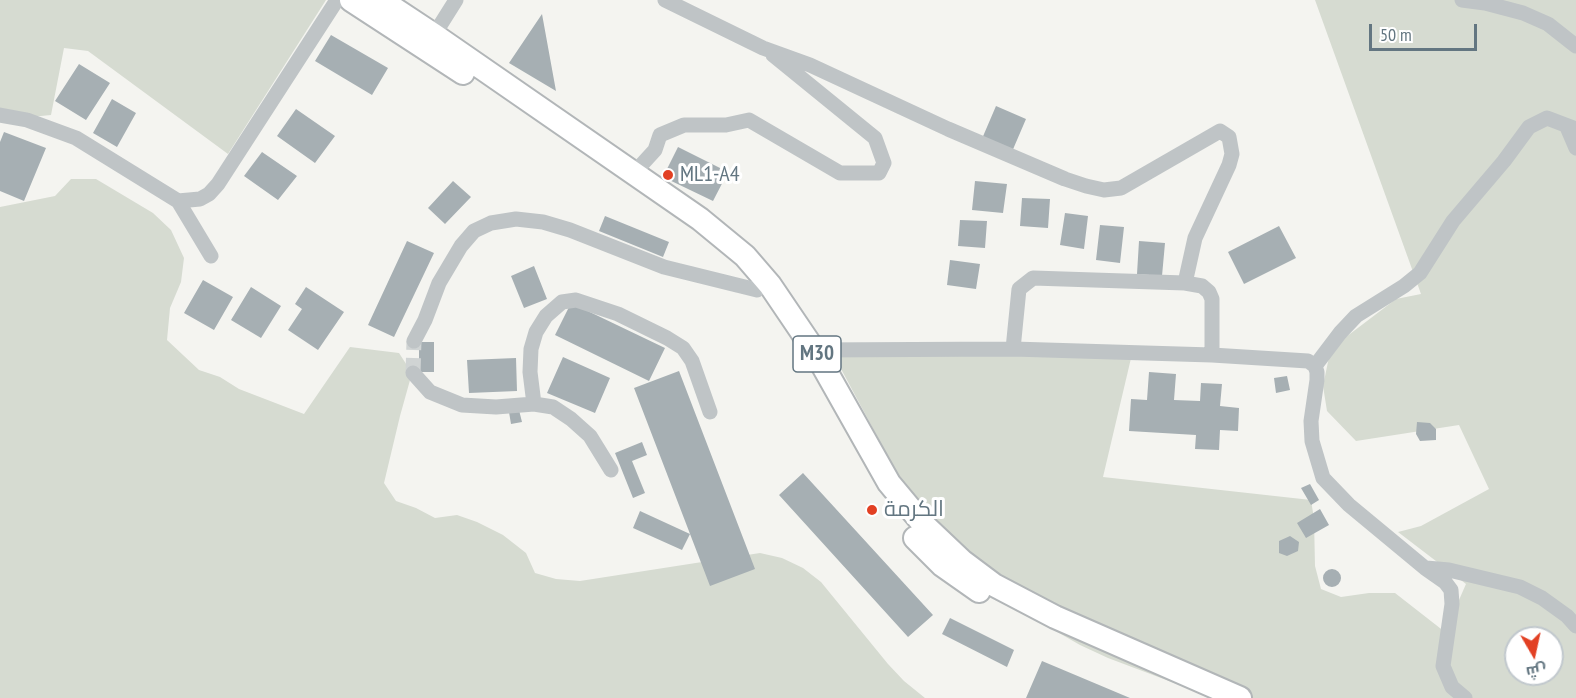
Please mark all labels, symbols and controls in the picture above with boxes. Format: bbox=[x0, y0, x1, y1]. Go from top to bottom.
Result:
scale bar bbox=[1372, 12, 1480, 50]
text: 50 m bbox=[1380, 23, 1412, 46]
place label: ML1-A4 bbox=[680, 162, 740, 188]
marker: ML1-A4 bbox=[661, 168, 675, 182]
road number: M30 bbox=[793, 336, 841, 372]
place label: الكرمة bbox=[884, 497, 944, 523]
marker: الكرمة bbox=[865, 503, 879, 517]
north arrow bbox=[1504, 626, 1564, 686]
text: ش bbox=[1525, 660, 1548, 683]

